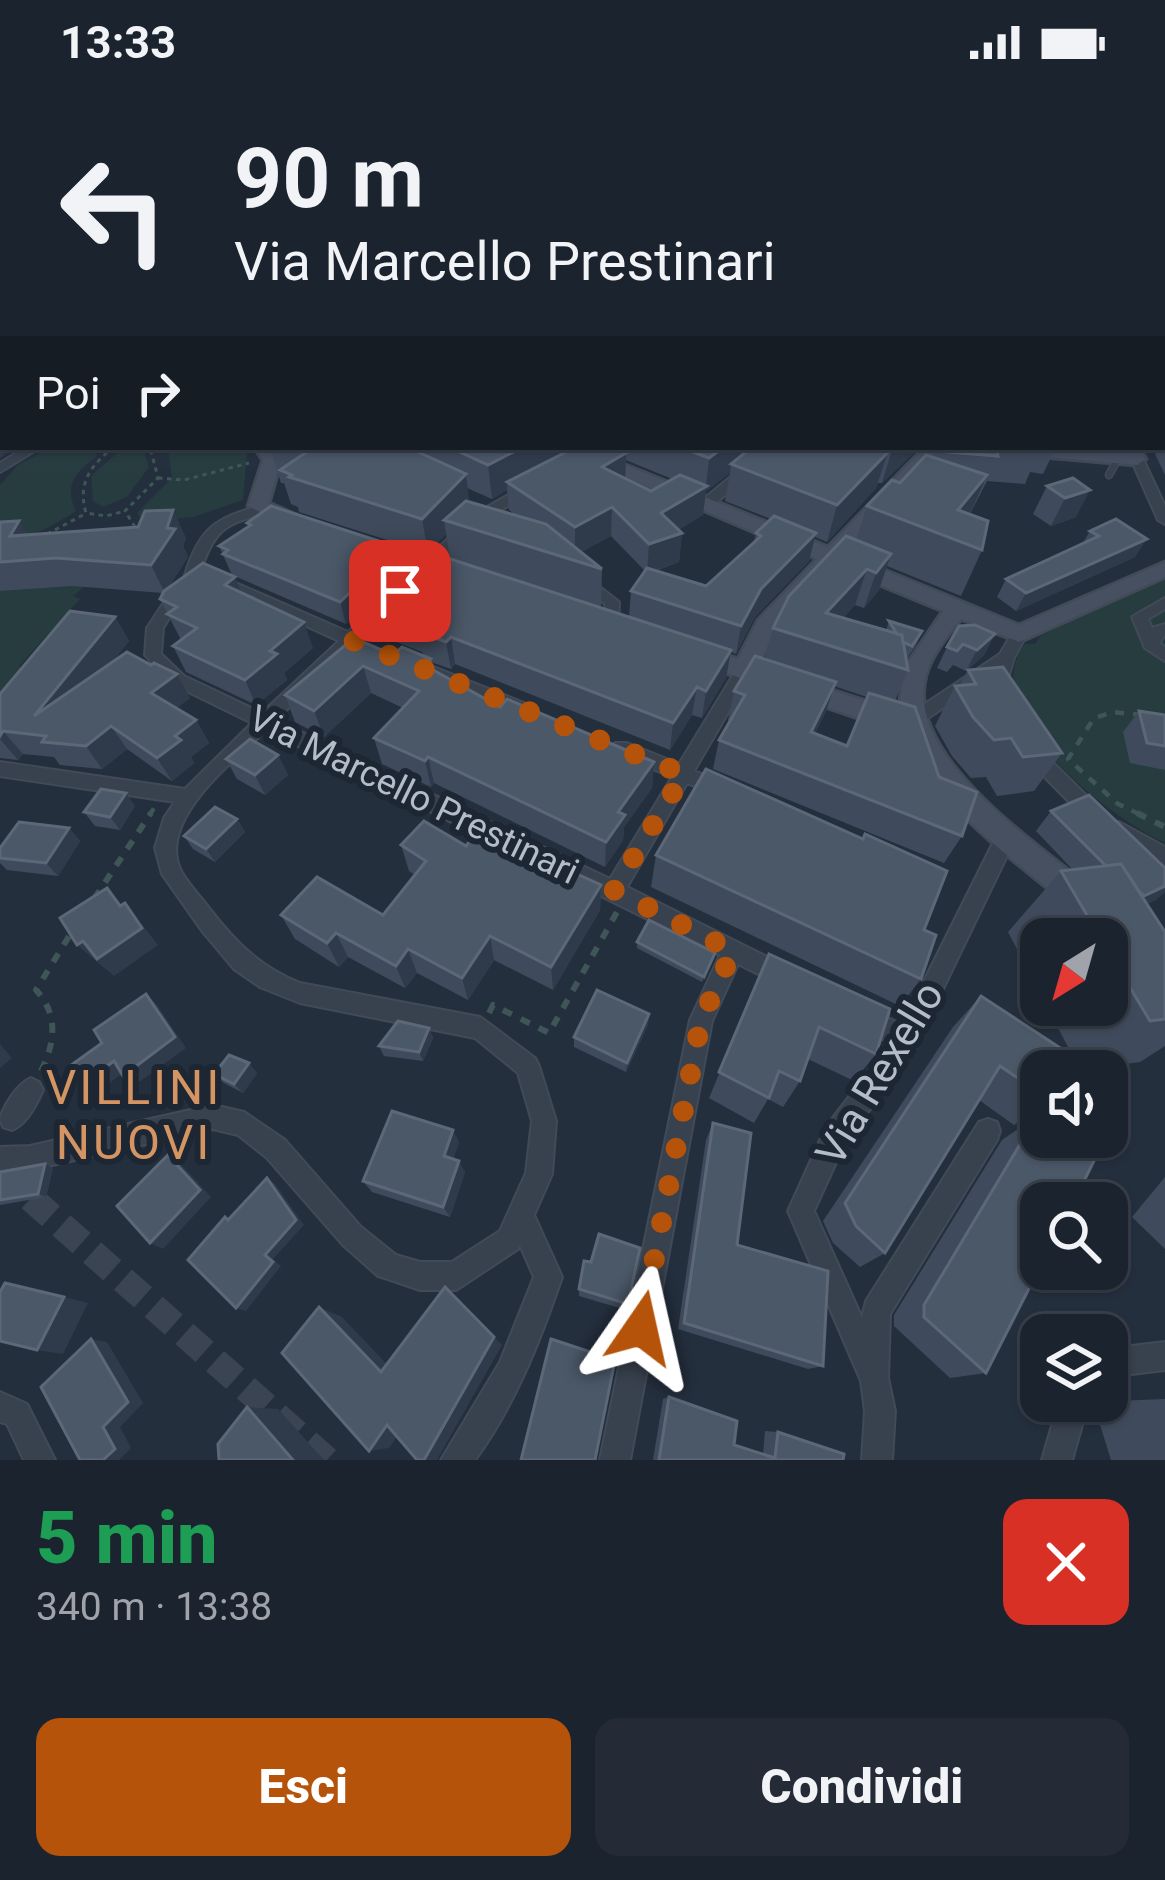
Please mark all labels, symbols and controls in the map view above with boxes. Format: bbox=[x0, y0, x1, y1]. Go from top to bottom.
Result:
text: 13:33 bbox=[60, 16, 176, 69]
text: 90 m bbox=[234, 129, 424, 228]
icon: left bbox=[36, 132, 192, 288]
text: Via Marcello Prestinari bbox=[234, 230, 776, 293]
icon: right bbox=[125, 360, 191, 426]
text: Poi bbox=[36, 367, 101, 420]
pin bbox=[349, 540, 451, 642]
icon: arrive bbox=[367, 558, 433, 624]
street label: Via Marcello Prestinari bbox=[242, 697, 585, 893]
north arrow bbox=[1020, 918, 1128, 1026]
map controls bbox=[1020, 918, 1128, 1422]
street label: Via Rexello bbox=[806, 973, 953, 1174]
button: sound bbox=[1020, 1050, 1128, 1158]
district label: VILLINI NUOVI bbox=[46, 1059, 222, 1171]
button: search bbox=[1020, 1182, 1128, 1290]
position arrow bbox=[578, 1265, 704, 1391]
button: layers bbox=[1020, 1314, 1128, 1422]
text: 5 min bbox=[36, 1496, 218, 1581]
button: close bbox=[1003, 1499, 1129, 1625]
text: 340 m · 13:38 bbox=[36, 1584, 272, 1630]
button: Esci bbox=[36, 1718, 571, 1856]
button: Condividi bbox=[595, 1718, 1129, 1856]

